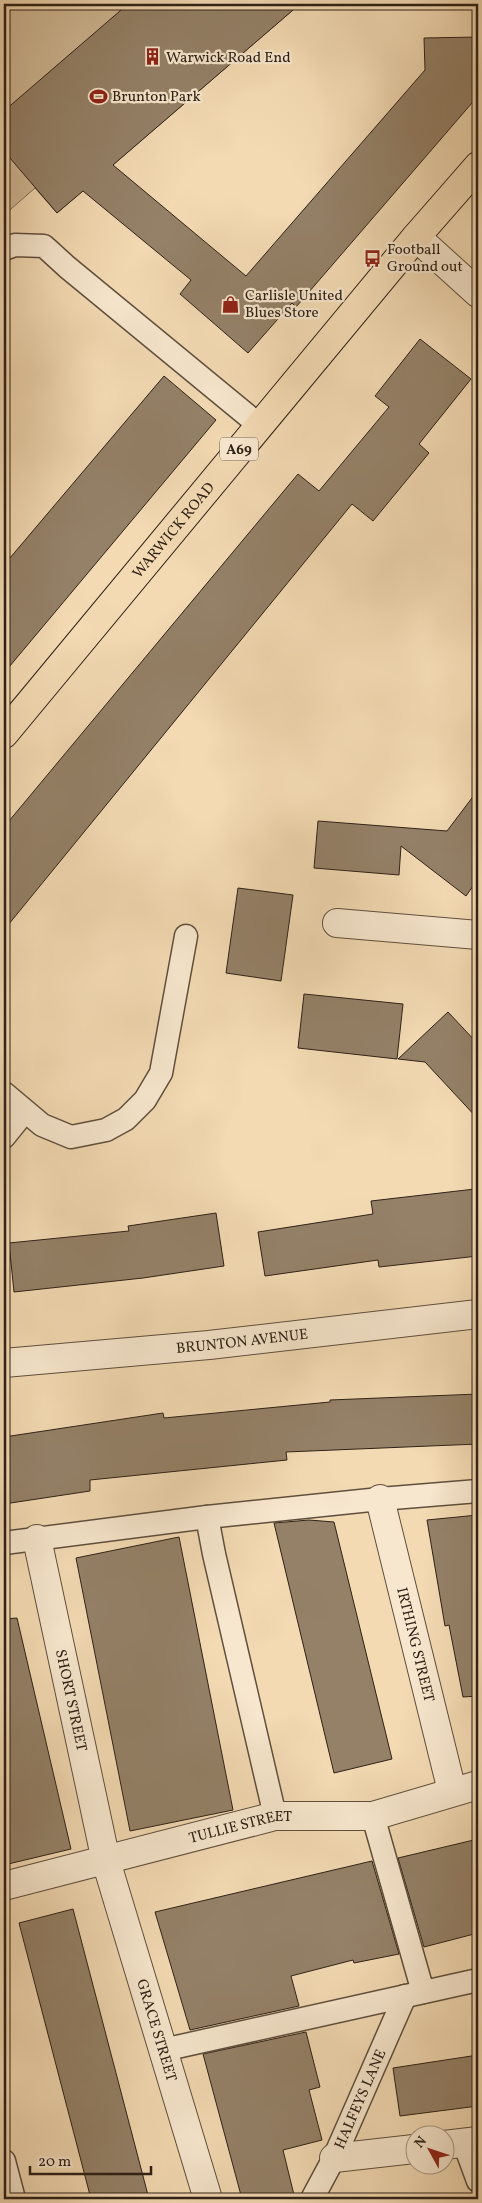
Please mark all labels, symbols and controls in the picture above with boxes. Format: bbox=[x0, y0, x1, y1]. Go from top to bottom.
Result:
building icon: Warwick Road End bbox=[142, 47, 162, 67]
place label: Warwick Road End bbox=[166, 48, 291, 69]
sports icon: Brunton Park bbox=[88, 86, 108, 106]
place label: Brunton Park bbox=[112, 87, 201, 108]
place label: Football Ground out bbox=[387, 240, 463, 278]
bus stop icon: Football Ground out bbox=[363, 248, 383, 268]
place label: Carlisle United Blues Store bbox=[245, 286, 343, 324]
shop icon: Carlisle United Blues Store bbox=[221, 294, 241, 314]
road number: A69 bbox=[220, 438, 258, 460]
street label: WARWICK ROAD bbox=[128, 478, 220, 583]
street label: BRUNTON AVENUE bbox=[175, 1325, 309, 1360]
street label: IRTHING STREET bbox=[390, 1585, 439, 1705]
street label: SHORT STREET bbox=[49, 1648, 91, 1754]
street label: TULLIE STREET bbox=[187, 1807, 292, 1850]
street label: GRACE STREET bbox=[130, 1977, 181, 2085]
street label: HALFEYS LANE bbox=[330, 2046, 392, 2153]
north arrow bbox=[404, 2126, 454, 2176]
text: N bbox=[411, 2133, 432, 2153]
scale bar bbox=[30, 2143, 151, 2175]
text: 20 m bbox=[38, 2152, 71, 2173]

